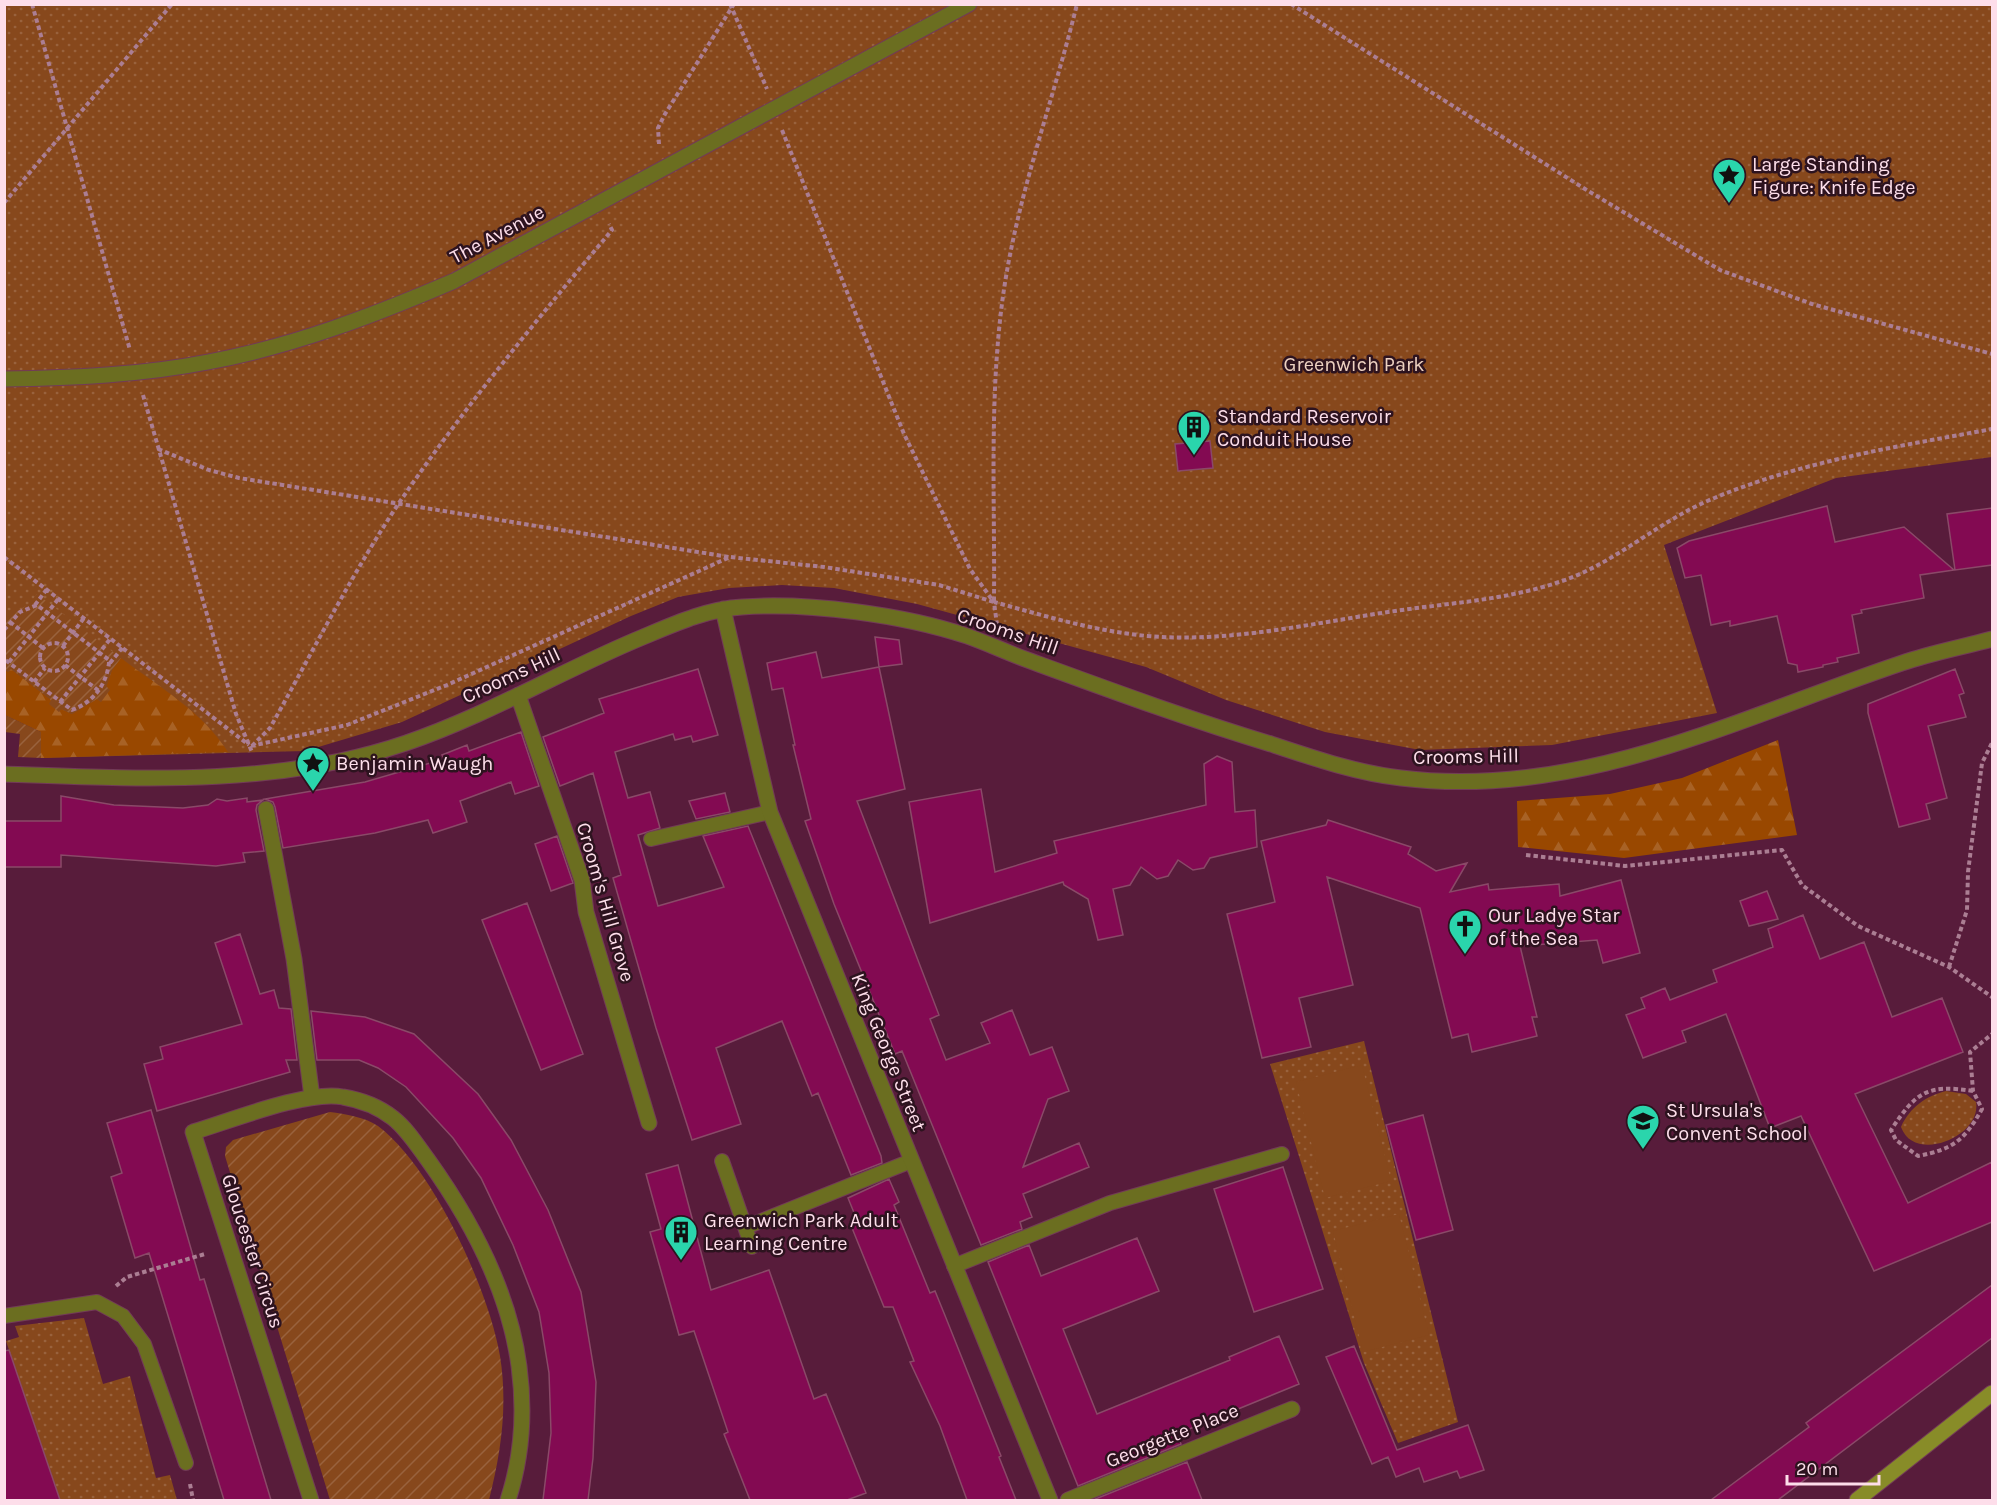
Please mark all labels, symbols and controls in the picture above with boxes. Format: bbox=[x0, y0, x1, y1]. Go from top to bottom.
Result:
place label: Large Standing Figure: Knife Edge bbox=[1752, 153, 1915, 199]
place icon: Large Standing Figure: Knife Edge bbox=[1711, 157, 1747, 204]
street label: The Avenue bbox=[446, 200, 548, 269]
park label: Greenwich Park bbox=[1284, 353, 1424, 376]
place label: Standard Reservoir Conduit House bbox=[1217, 405, 1392, 451]
building icon: Standard Reservoir Conduit House bbox=[1176, 409, 1212, 456]
street label: Crooms Hill bbox=[954, 603, 1062, 660]
street label: Crooms Hill bbox=[458, 643, 564, 708]
street label: Crooms Hill bbox=[1413, 744, 1519, 769]
place icon: Benjamin Waugh bbox=[295, 745, 331, 792]
place label: Benjamin Waugh bbox=[336, 752, 493, 775]
street label: Croom's Hill Grove bbox=[572, 820, 639, 984]
place label: Our Ladye Star of the Sea bbox=[1488, 904, 1620, 950]
church icon: Our Ladye Star of the Sea bbox=[1447, 908, 1483, 955]
street label: King George Street bbox=[846, 970, 931, 1135]
place label: St Ursula's Convent School bbox=[1666, 1099, 1808, 1145]
school or university icon: St Ursula's Convent School bbox=[1625, 1103, 1661, 1150]
street label: Gloucester Circus bbox=[217, 1171, 288, 1331]
place label: Greenwich Park Adult Learning Centre bbox=[704, 1209, 899, 1255]
building icon: Greenwich Park Adult Learning Centre bbox=[663, 1214, 699, 1261]
street label: Georgette Place bbox=[1103, 1398, 1242, 1473]
scale bar bbox=[1787, 1448, 1878, 1486]
text: 20 m bbox=[1796, 1458, 1838, 1480]

